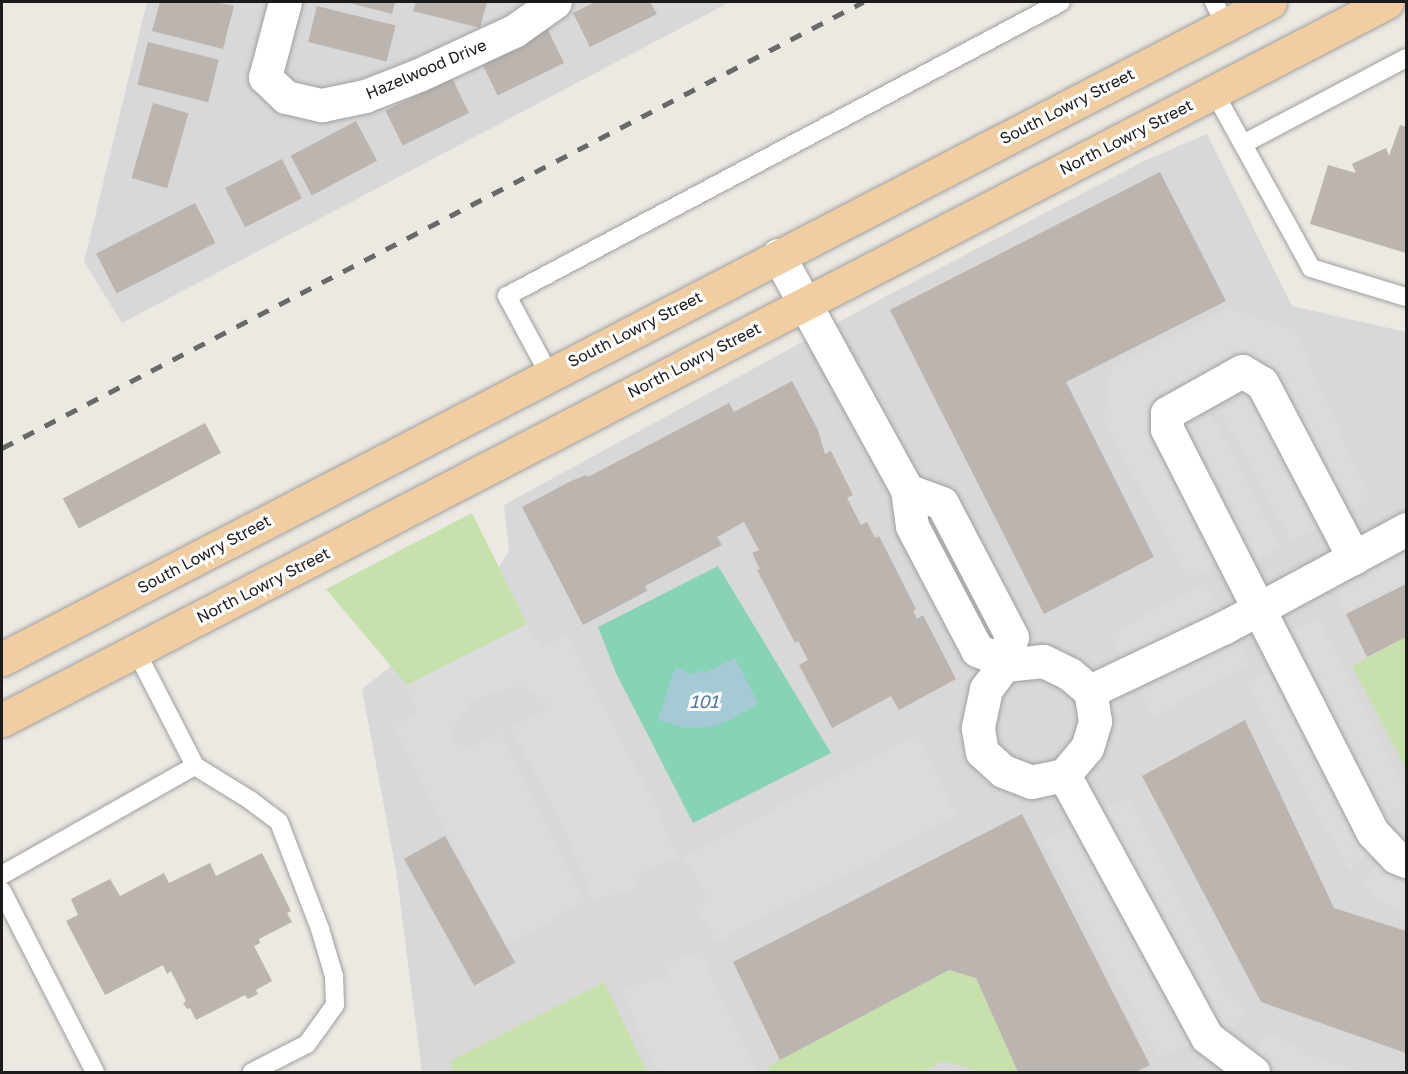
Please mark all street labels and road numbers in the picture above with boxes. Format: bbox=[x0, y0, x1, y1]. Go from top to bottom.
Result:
street label: Hazelwood Drive bbox=[363, 35, 489, 103]
street label: South Lowry Street bbox=[997, 64, 1137, 148]
street label: North Lowry Street bbox=[1056, 95, 1196, 179]
street label: South Lowry Street bbox=[565, 287, 705, 371]
street label: North Lowry Street bbox=[624, 318, 764, 402]
street label: South Lowry Street bbox=[134, 511, 274, 597]
street label: North Lowry Street bbox=[193, 543, 333, 627]

